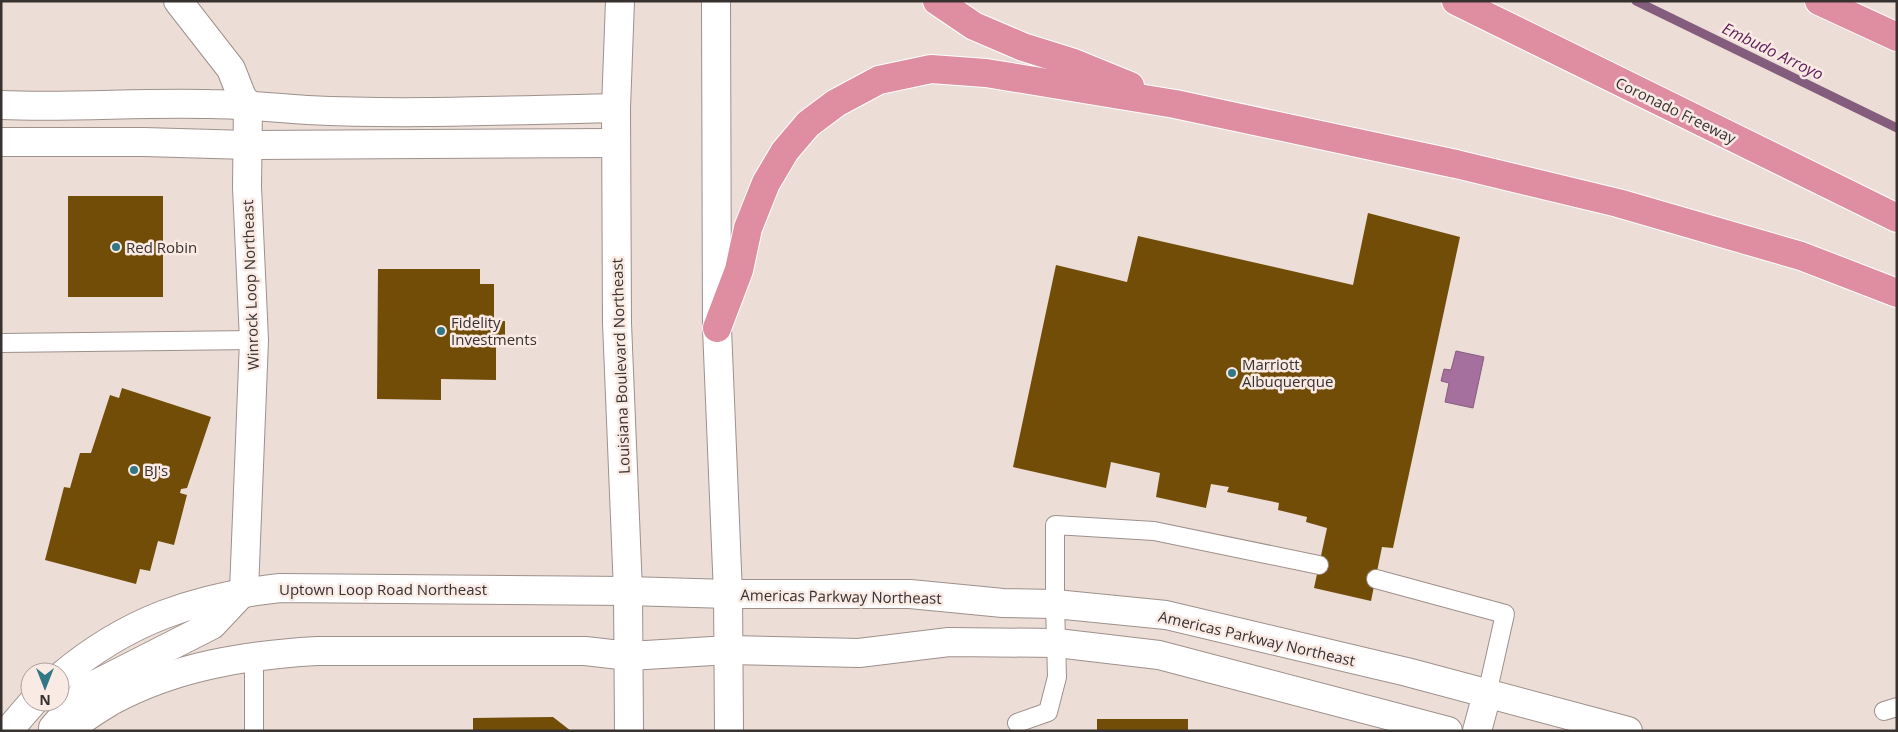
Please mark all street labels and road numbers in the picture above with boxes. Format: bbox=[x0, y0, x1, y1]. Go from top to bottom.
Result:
street label: Coronado Freeway bbox=[1613, 72, 1740, 148]
street label: Winrock Loop Northeast bbox=[237, 200, 263, 370]
street label: Louisiana Boulevard Northeast bbox=[606, 258, 634, 474]
street label: Uptown Loop Road Northeast bbox=[279, 579, 487, 599]
street label: Americas Parkway Northeast bbox=[740, 584, 942, 608]
street label: Americas Parkway Northeast bbox=[1157, 606, 1357, 670]

